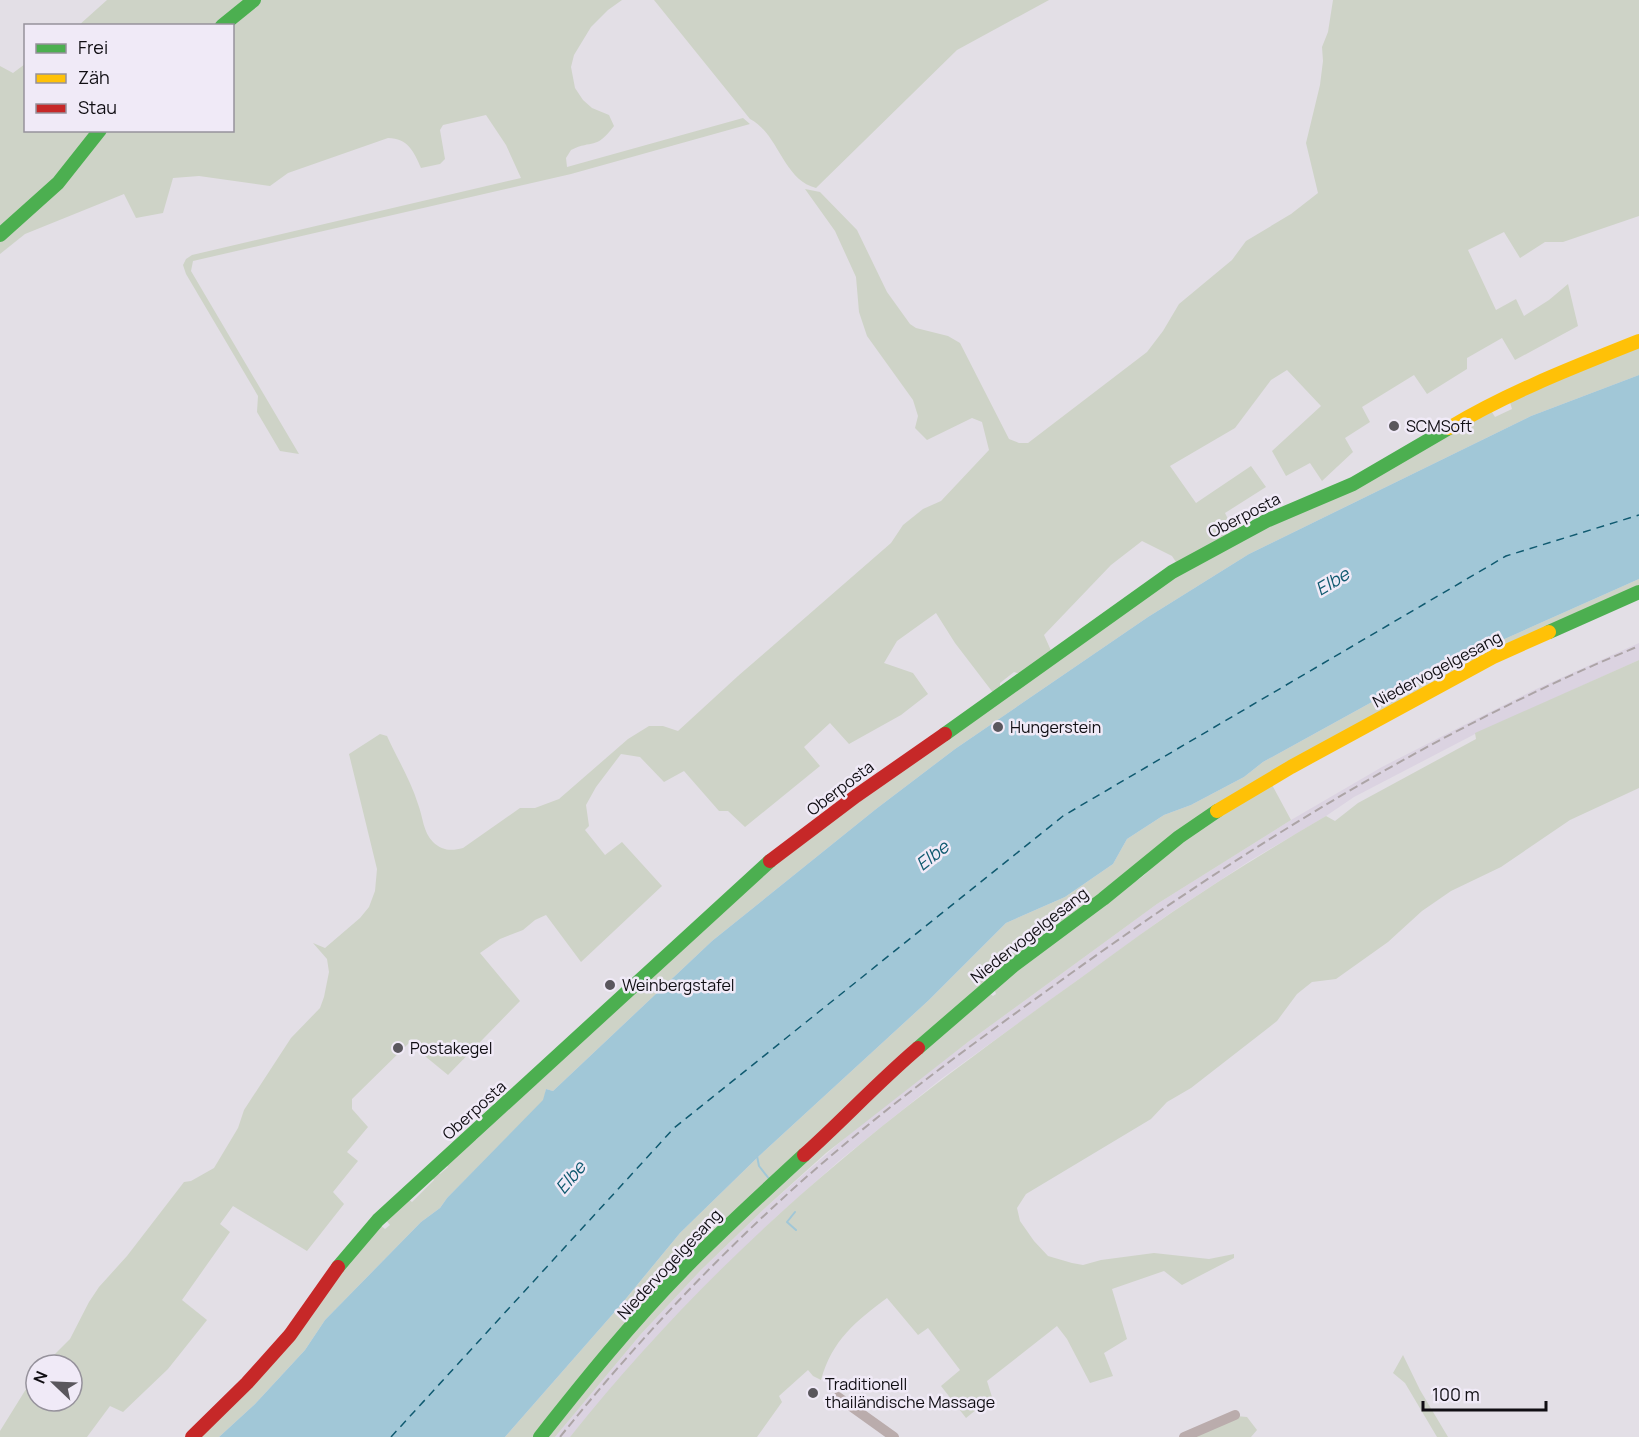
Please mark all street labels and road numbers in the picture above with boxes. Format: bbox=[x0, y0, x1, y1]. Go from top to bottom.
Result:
street label: Oberposta bbox=[1204, 487, 1284, 543]
street label: Niedervogelgesang bbox=[1368, 626, 1506, 712]
street label: Oberposta bbox=[802, 756, 878, 820]
street label: Niedervogelgesang bbox=[966, 882, 1092, 988]
street label: Oberposta bbox=[437, 1075, 511, 1145]
street label: Niedervogelgesang bbox=[612, 1204, 726, 1324]

